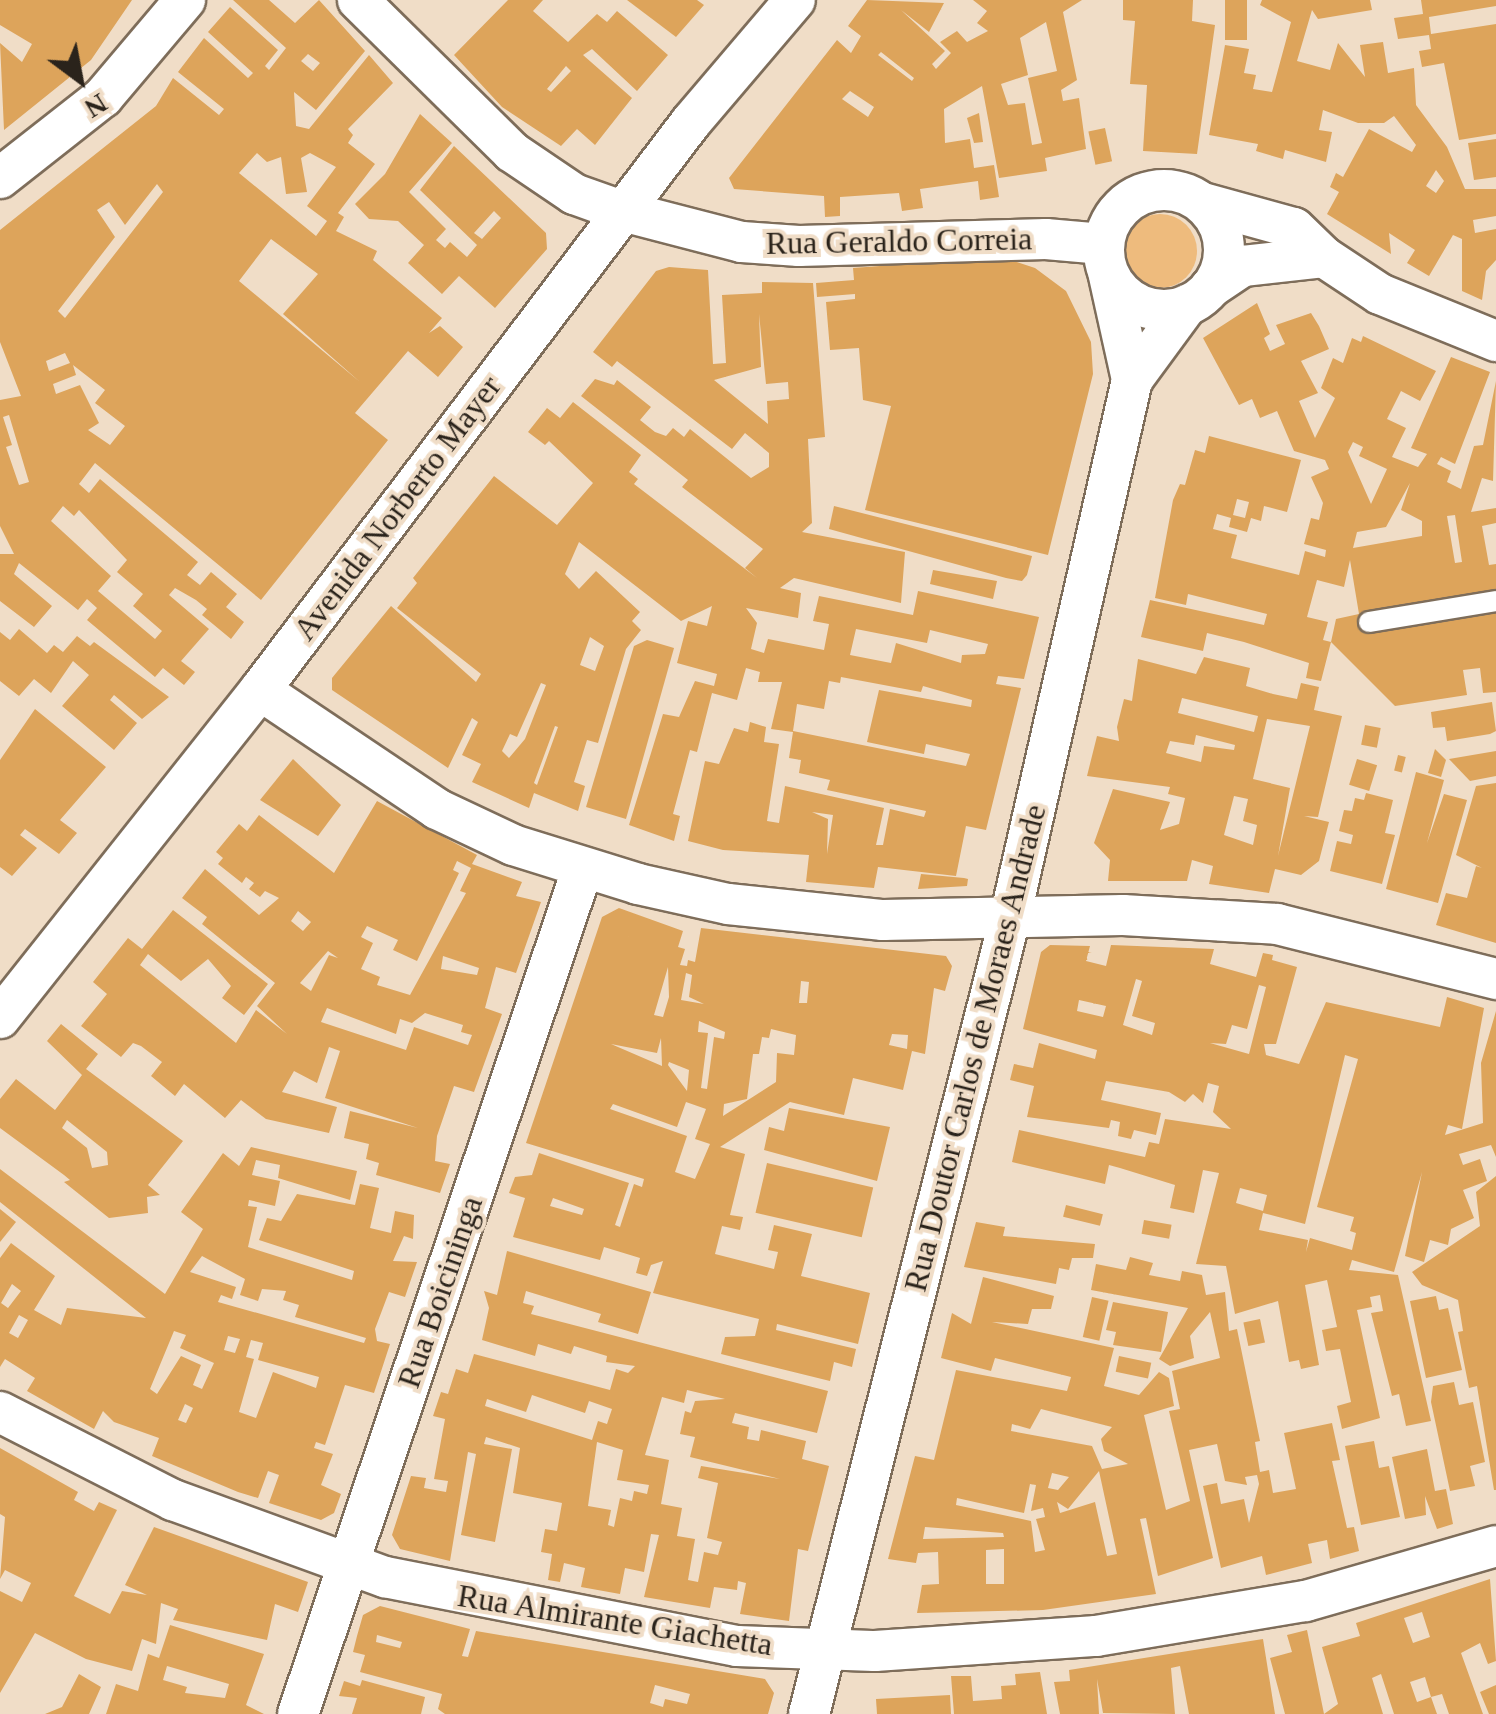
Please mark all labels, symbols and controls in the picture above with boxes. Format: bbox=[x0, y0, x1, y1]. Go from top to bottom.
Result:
north arrow bbox=[30, 30, 130, 130]
text: N bbox=[79, 87, 113, 124]
street label: Rua Geraldo Correia bbox=[765, 219, 1033, 263]
street label: Avenida Norberto Mayer bbox=[285, 368, 509, 648]
street label: Rua Doutor Carlos de Moraes Andrade bbox=[896, 800, 1054, 1296]
street label: Rua Boicininga bbox=[389, 1191, 491, 1393]
street label: Rua Almirante Giachetta bbox=[454, 1576, 776, 1664]

